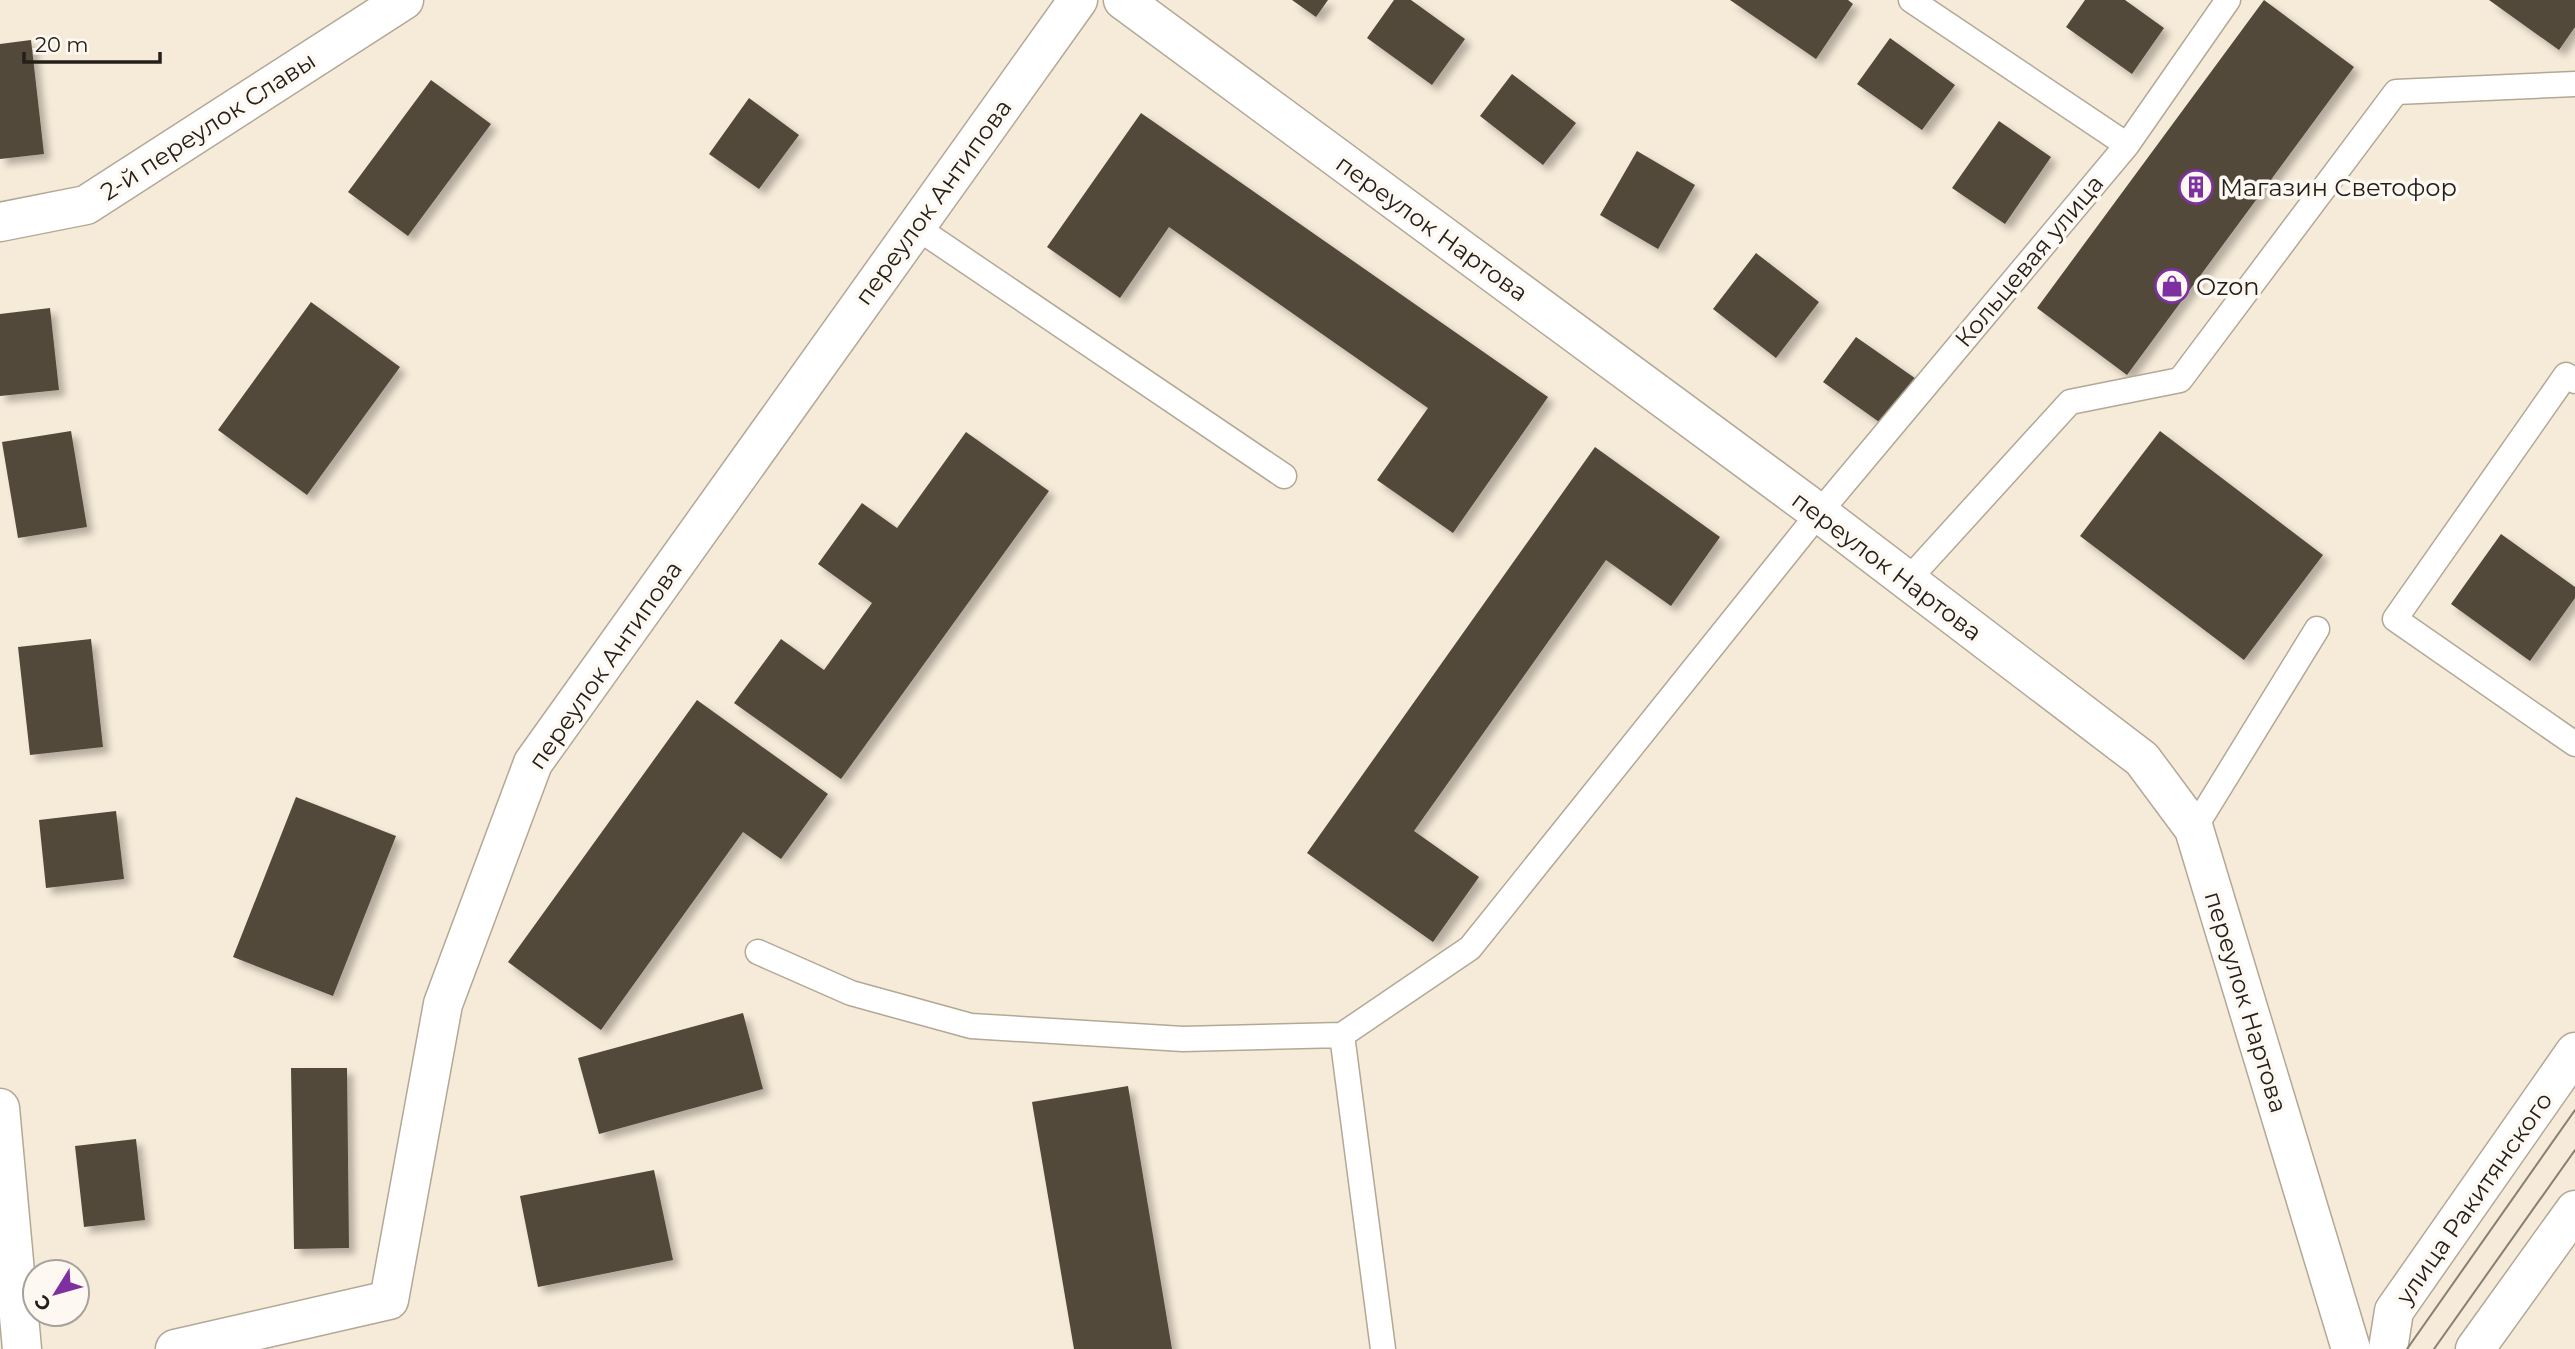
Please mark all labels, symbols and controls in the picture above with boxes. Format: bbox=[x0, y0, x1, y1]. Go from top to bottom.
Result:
scale bar bbox=[24, 21, 161, 65]
text: 20 m bbox=[35, 32, 89, 57]
street label: 2-й переулок Славы bbox=[95, 46, 321, 206]
street label: переулок Антипова bbox=[849, 93, 1017, 311]
street label: переулок Нартова bbox=[1330, 149, 1534, 307]
building icon: Магазин Светофор bbox=[2177, 168, 2215, 206]
street label: Кольцевая улица bbox=[1949, 169, 2109, 353]
place label: Магазин Светофор bbox=[2220, 173, 2457, 202]
shop icon: Ozon bbox=[2153, 267, 2191, 305]
place label: Ozon bbox=[2196, 272, 2259, 301]
street label: переулок Нартова bbox=[1786, 485, 1988, 647]
street label: переулок Антипова bbox=[522, 555, 688, 775]
street label: переулок Нартова bbox=[2199, 888, 2293, 1116]
street label: улица Ракитянского bbox=[2389, 1086, 2558, 1311]
north arrow bbox=[21, 1258, 91, 1328]
text: С bbox=[29, 1290, 56, 1315]

